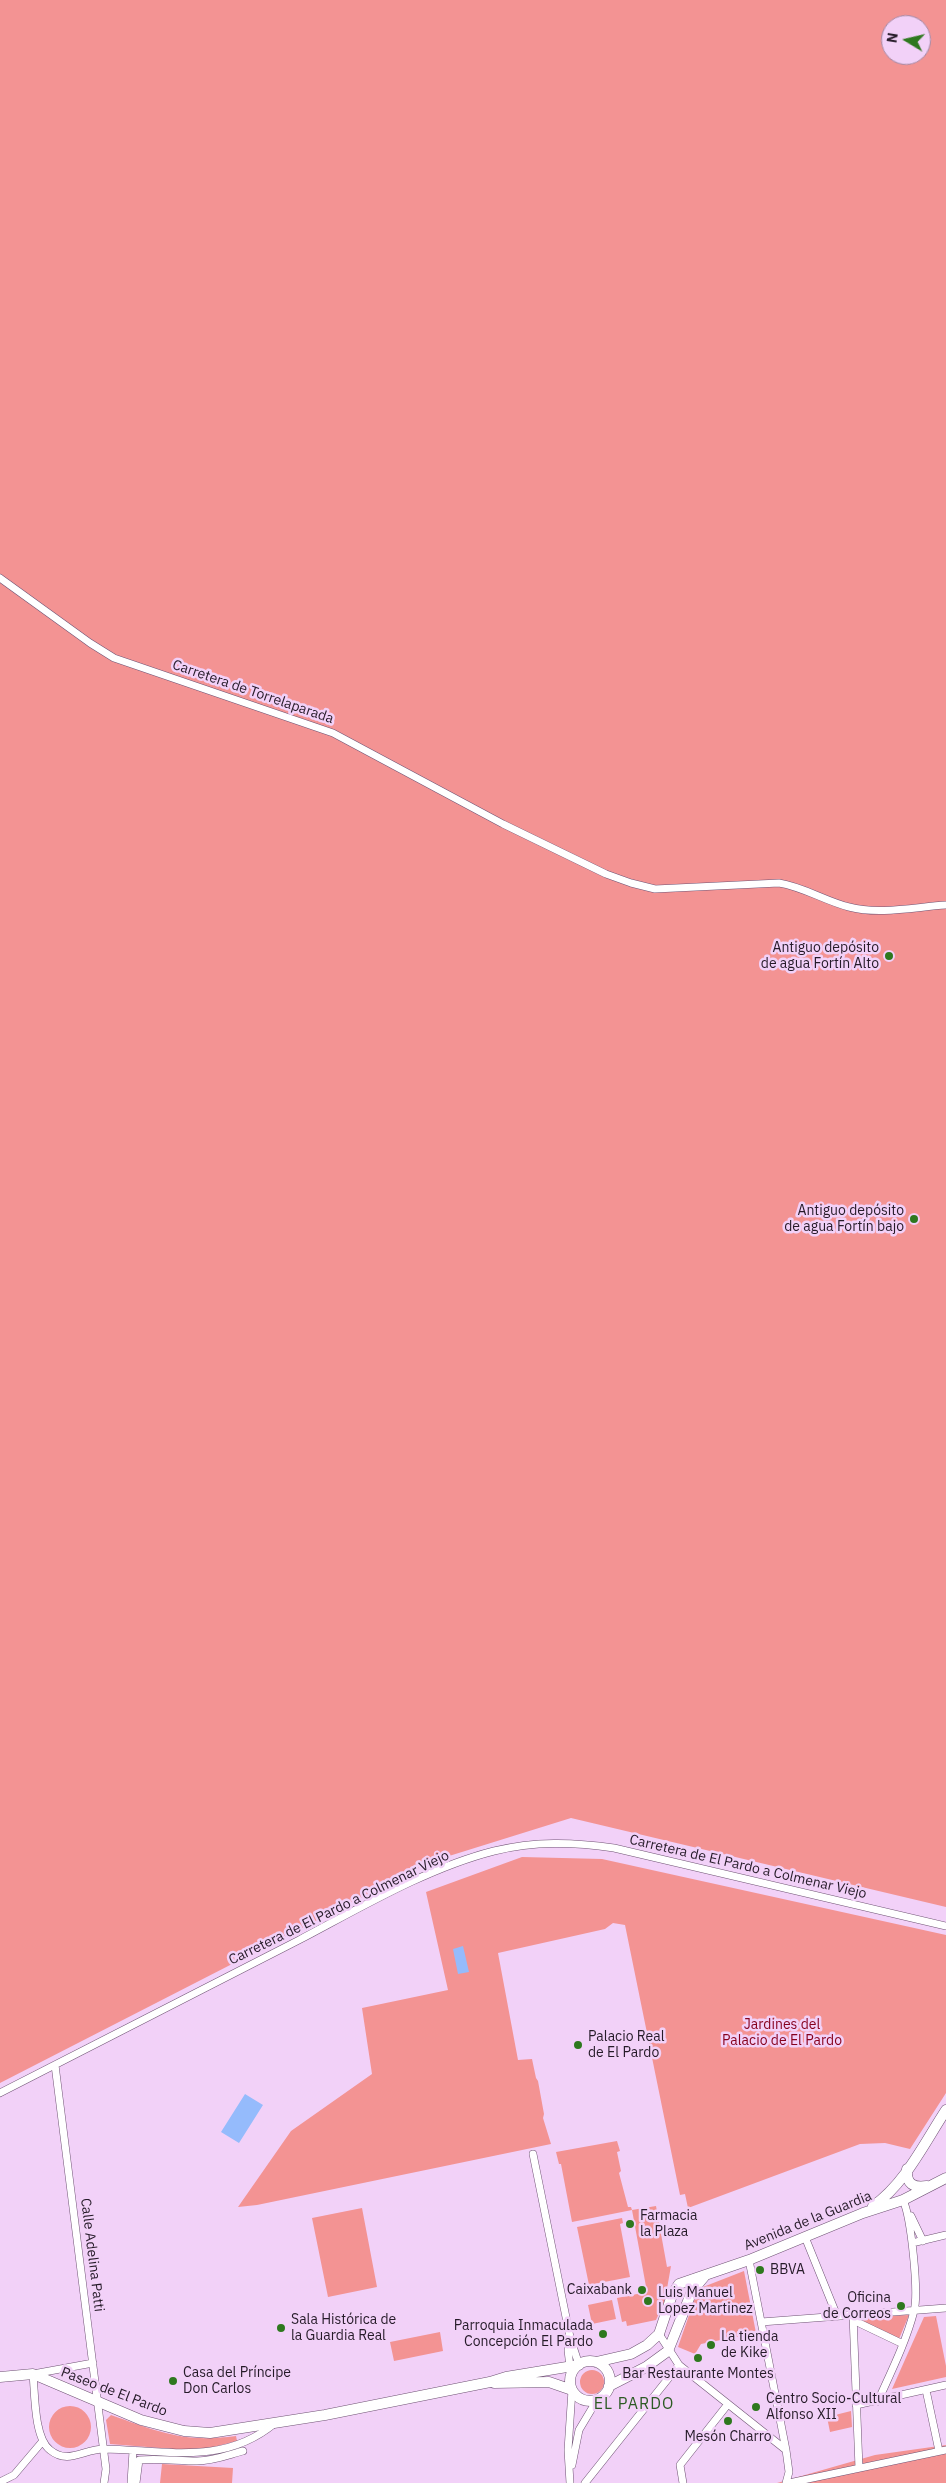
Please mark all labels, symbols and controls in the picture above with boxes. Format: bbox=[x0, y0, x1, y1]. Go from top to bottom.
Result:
north arrow bbox=[881, 15, 931, 65]
text: N bbox=[882, 31, 902, 44]
street label: Carretera de Torrelaparada bbox=[170, 656, 336, 728]
place label: Antiguo depósito de agua Fortín Alto bbox=[761, 940, 879, 972]
marker: Antiguo depósito de agua Fortín Alto bbox=[883, 950, 895, 962]
place label: Antiguo depósito de agua Fortín bajo bbox=[784, 1203, 904, 1236]
marker: Antiguo depósito de agua Fortín bajo bbox=[908, 1213, 920, 1225]
street label: Carretera de El Pardo a Colmenar Viejo bbox=[628, 1831, 868, 1903]
street label: Carretera de El Pardo a Colmenar Viejo bbox=[226, 1847, 452, 1969]
park label: Jardines del Palacio de El Pardo bbox=[722, 2017, 842, 2050]
place label: Palacio Real de El Pardo bbox=[588, 2029, 665, 2062]
marker: Palacio Real de El Pardo bbox=[572, 2039, 584, 2051]
street label: Avenida de la Guardia bbox=[742, 2188, 874, 2254]
street label: Calle Adelina Patti bbox=[77, 2197, 107, 2313]
place label: Farmacia la Plaza bbox=[640, 2208, 698, 2240]
marker: Farmacia la Plaza bbox=[624, 2218, 636, 2230]
place label: BBVA bbox=[770, 2262, 805, 2278]
marker: BBVA bbox=[754, 2264, 766, 2276]
place label: Caixabank bbox=[567, 2282, 632, 2298]
marker: Caixabank bbox=[636, 2284, 648, 2296]
place label: Luis Manuel Lopez Martinez bbox=[658, 2285, 753, 2318]
place label: Oficina de Correos bbox=[823, 2290, 891, 2322]
marker: Luis Manuel Lopez Martinez bbox=[642, 2295, 654, 2307]
marker: Oficina de Correos bbox=[895, 2300, 907, 2312]
place label: Sala Histórica de la Guardia Real bbox=[291, 2312, 396, 2344]
place label: Parroquia Inmaculada Concepción El Pardo bbox=[454, 2318, 593, 2350]
marker: Sala Histórica de la Guardia Real bbox=[275, 2322, 287, 2334]
marker: Parroquia Inmaculada Concepción El Pardo bbox=[597, 2328, 609, 2340]
place label: La tienda de Kike bbox=[721, 2329, 778, 2362]
marker: La tienda de Kike bbox=[705, 2339, 717, 2351]
marker: Bar Restaurante Montes bbox=[692, 2352, 704, 2364]
street label: Paseo de El Pardo bbox=[58, 2364, 170, 2420]
place label: Casa del Príncipe Don Carlos bbox=[183, 2365, 291, 2398]
place label: Bar Restaurante Montes bbox=[622, 2366, 774, 2382]
marker: Casa del Príncipe Don Carlos bbox=[167, 2375, 179, 2387]
place label: Centro Socio-Cultural Alfonso XII bbox=[766, 2391, 901, 2424]
district label: EL PARDO bbox=[593, 2394, 675, 2414]
marker: Centro Socio-Cultural Alfonso XII bbox=[750, 2401, 762, 2413]
marker: Mesón Charro bbox=[722, 2415, 734, 2427]
place label: Mesón Charro bbox=[684, 2429, 772, 2445]

